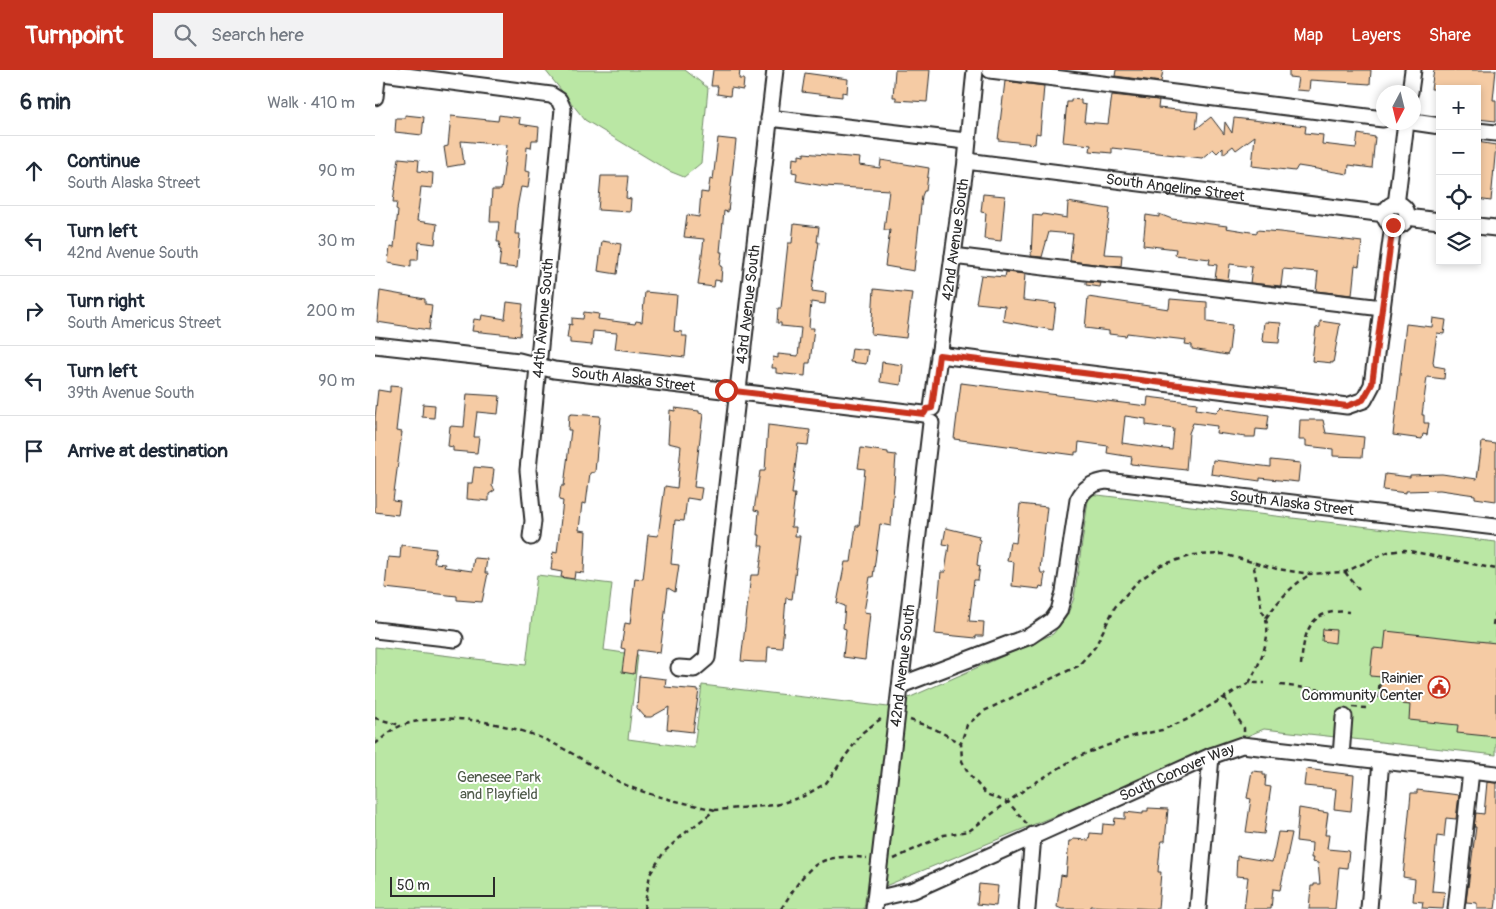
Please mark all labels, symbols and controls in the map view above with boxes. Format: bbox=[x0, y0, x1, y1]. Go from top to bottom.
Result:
search box bbox=[153, 13, 503, 58]
text: Turnpoint bbox=[25, 21, 123, 50]
icon: search bbox=[171, 21, 199, 49]
text: Search here bbox=[211, 23, 304, 47]
text: Map bbox=[1294, 24, 1323, 47]
text: Layers bbox=[1351, 24, 1401, 47]
text: Share bbox=[1429, 24, 1471, 47]
north arrow bbox=[1376, 85, 1421, 130]
map controls bbox=[1436, 85, 1481, 265]
button: + bbox=[1436, 85, 1481, 130]
text: 6 min bbox=[20, 89, 71, 116]
text: Walk · 410 m bbox=[267, 93, 355, 113]
button: − bbox=[1436, 130, 1481, 175]
text: Continue bbox=[67, 149, 140, 173]
icon: ahead bbox=[20, 157, 48, 185]
text: 90 m bbox=[318, 161, 355, 181]
street label: South Angeline Street bbox=[1105, 170, 1247, 206]
text: South Alaska Street bbox=[67, 173, 200, 193]
button: locate bbox=[1436, 175, 1481, 220]
street label: 42nd Avenue South bbox=[938, 177, 973, 302]
route end bbox=[1382, 214, 1405, 237]
text: Turn left bbox=[67, 219, 137, 243]
button: layers bbox=[1436, 220, 1481, 265]
icon: left bbox=[20, 227, 48, 255]
text: 30 m bbox=[317, 231, 355, 251]
text: 42nd Avenue South bbox=[67, 243, 198, 263]
street label: 43rd Avenue South bbox=[732, 244, 765, 365]
street label: 44th Avenue South bbox=[529, 257, 558, 379]
text: Turn right bbox=[67, 289, 145, 313]
icon: right bbox=[20, 297, 48, 325]
text: 200 m bbox=[307, 301, 355, 321]
text: South Americus Street bbox=[67, 313, 221, 333]
text: Turn left bbox=[67, 359, 137, 383]
street label: South Alaska Street bbox=[570, 363, 697, 397]
icon: left bbox=[20, 367, 48, 395]
text: 90 m bbox=[318, 371, 355, 391]
route start bbox=[715, 379, 738, 402]
text: 39th Avenue South bbox=[67, 383, 194, 403]
icon: arrive bbox=[20, 437, 48, 465]
text: Arrive at destination bbox=[67, 439, 228, 463]
street label: South Alaska Street bbox=[1229, 487, 1356, 520]
street label: 42nd Avenue South bbox=[886, 603, 920, 728]
place label: Rainier Community Center bbox=[1302, 669, 1424, 705]
public building icon: Rainier Community Center bbox=[1427, 675, 1451, 699]
street label: South Conover Way bbox=[1116, 739, 1238, 806]
park label: Genesee Park and Playfield bbox=[457, 768, 542, 804]
scale bar bbox=[390, 874, 495, 897]
text: 50 m bbox=[397, 877, 430, 894]

